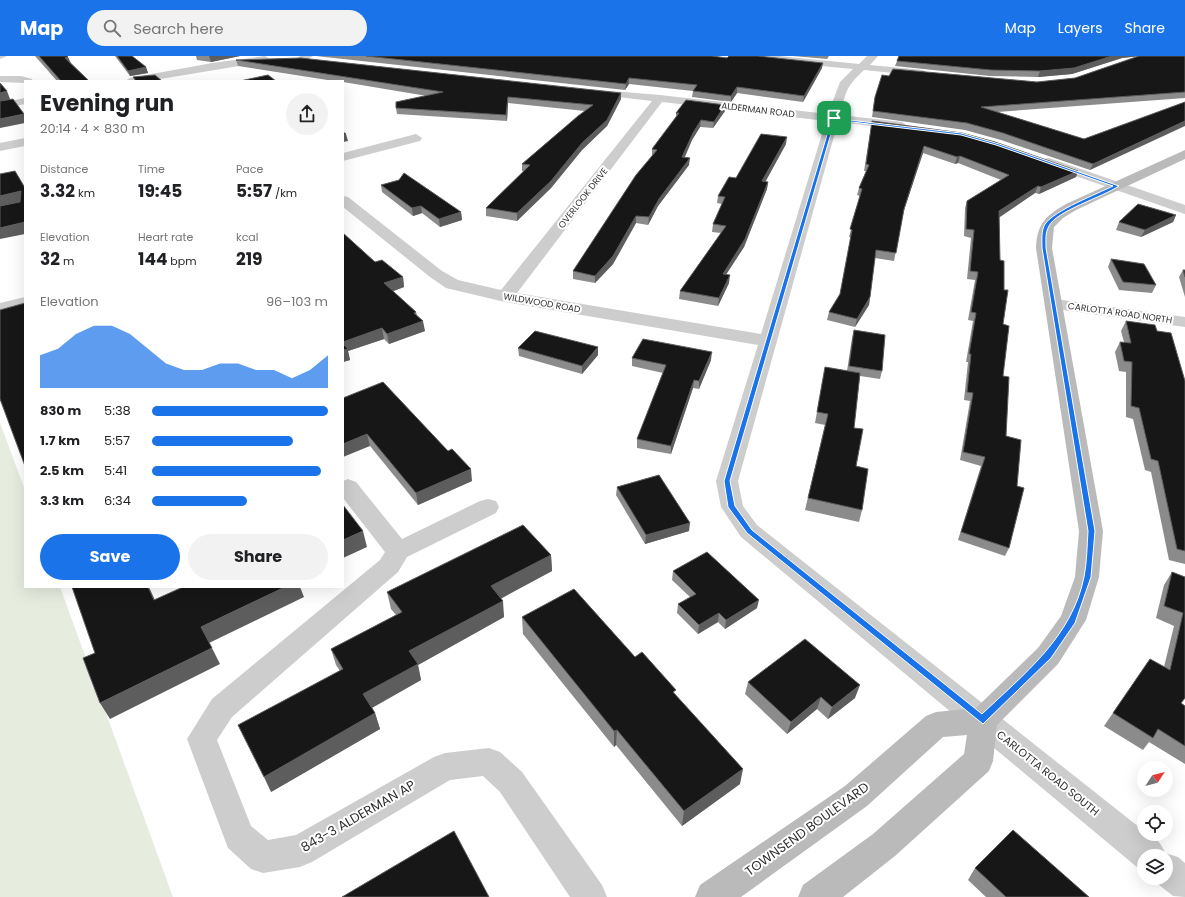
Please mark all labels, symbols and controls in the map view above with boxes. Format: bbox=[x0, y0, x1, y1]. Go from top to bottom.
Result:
search box bbox=[87, 10, 367, 46]
text: Map bbox=[20, 15, 63, 42]
icon: search bbox=[101, 17, 123, 39]
text: Search here bbox=[133, 18, 224, 39]
text: Map bbox=[1005, 18, 1036, 38]
text: Layers bbox=[1058, 18, 1102, 38]
text: Share bbox=[1124, 18, 1165, 38]
text: Evening run bbox=[40, 88, 174, 119]
button: share bbox=[286, 93, 328, 135]
street label: ALDERMAN ROAD bbox=[721, 100, 795, 120]
pin bbox=[817, 101, 851, 135]
icon: arrive bbox=[823, 107, 845, 129]
text: 20:14 · 4 × 830 m bbox=[40, 119, 145, 138]
text: Distance bbox=[40, 161, 88, 177]
text: Time bbox=[138, 161, 165, 177]
text: Pace bbox=[236, 161, 263, 177]
street label: OVERLOOK DRIVE bbox=[556, 165, 611, 231]
text: 3.32 bbox=[40, 179, 75, 203]
text: 19:45 bbox=[138, 179, 182, 203]
text: 5:57 bbox=[236, 179, 272, 203]
text: km bbox=[75, 185, 95, 201]
text: /km bbox=[272, 185, 297, 201]
text: Elevation bbox=[40, 229, 90, 245]
text: Heart rate bbox=[138, 229, 193, 245]
text: kcal bbox=[236, 229, 258, 245]
text: 32 bbox=[40, 247, 60, 271]
text: 144 bbox=[138, 247, 167, 271]
text: 219 bbox=[236, 247, 263, 271]
text: m bbox=[60, 253, 74, 269]
text: bpm bbox=[167, 253, 197, 269]
street label: WILDWOOD ROAD bbox=[503, 290, 581, 316]
text: Elevation bbox=[40, 292, 99, 311]
text: 96–103 m bbox=[266, 292, 328, 311]
street label: CARLOTTA ROAD NORTH bbox=[1067, 300, 1173, 326]
text: 830 m bbox=[40, 401, 81, 420]
text: 5:38 bbox=[104, 401, 131, 420]
text: 1.7 km bbox=[40, 431, 80, 450]
text: 5:57 bbox=[104, 431, 130, 450]
text: 2.5 km bbox=[40, 461, 84, 480]
text: 5:41 bbox=[104, 461, 127, 480]
text: 3.3 km bbox=[40, 491, 84, 510]
text: 6:34 bbox=[104, 491, 131, 510]
button: Save bbox=[40, 534, 180, 580]
button: Share bbox=[188, 534, 328, 580]
street label: CARLOTTA ROAD SOUTH bbox=[993, 727, 1103, 819]
north arrow bbox=[1137, 761, 1173, 797]
map controls bbox=[1137, 761, 1173, 885]
street label: 843-3 ALDERMAN AP bbox=[297, 775, 419, 857]
street label: TOWNSEND BOULEVARD bbox=[741, 778, 873, 880]
button: locate bbox=[1137, 805, 1173, 841]
button: layers bbox=[1137, 849, 1173, 885]

